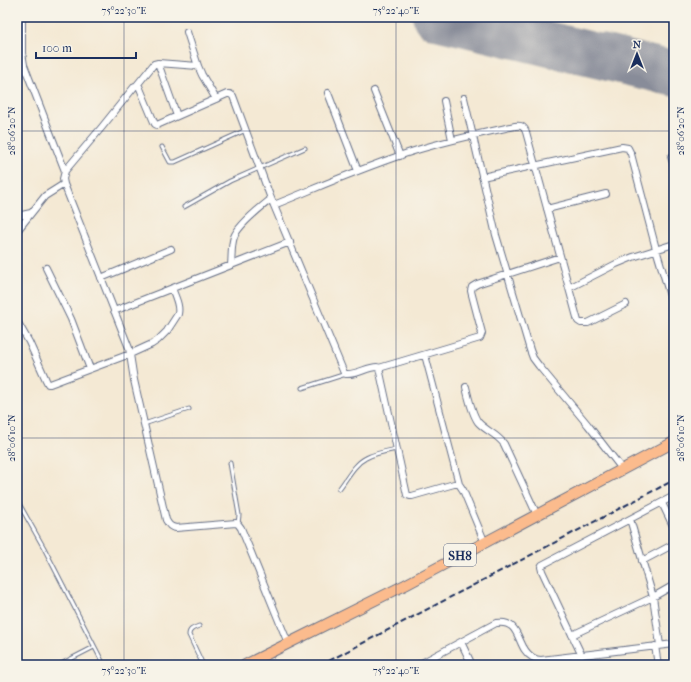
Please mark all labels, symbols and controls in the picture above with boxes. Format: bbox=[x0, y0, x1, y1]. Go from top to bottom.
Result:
text: 75°22'30"E bbox=[102, 5, 146, 17]
text: 75°22'40"E bbox=[373, 5, 419, 17]
scale bar bbox=[36, 34, 136, 60]
north arrow bbox=[617, 34, 657, 74]
text: N bbox=[633, 38, 642, 51]
text: 100 m bbox=[42, 41, 72, 55]
text: 28°06'20"N bbox=[6, 106, 18, 156]
text: 28°06'20"N bbox=[675, 106, 687, 156]
text: 28°06'10"N bbox=[6, 414, 18, 462]
text: 28°06'10"N bbox=[675, 414, 687, 462]
road number: SH8 bbox=[444, 544, 476, 566]
text: 75°22'30"E bbox=[102, 665, 146, 677]
text: 75°22'40"E bbox=[373, 665, 419, 677]

